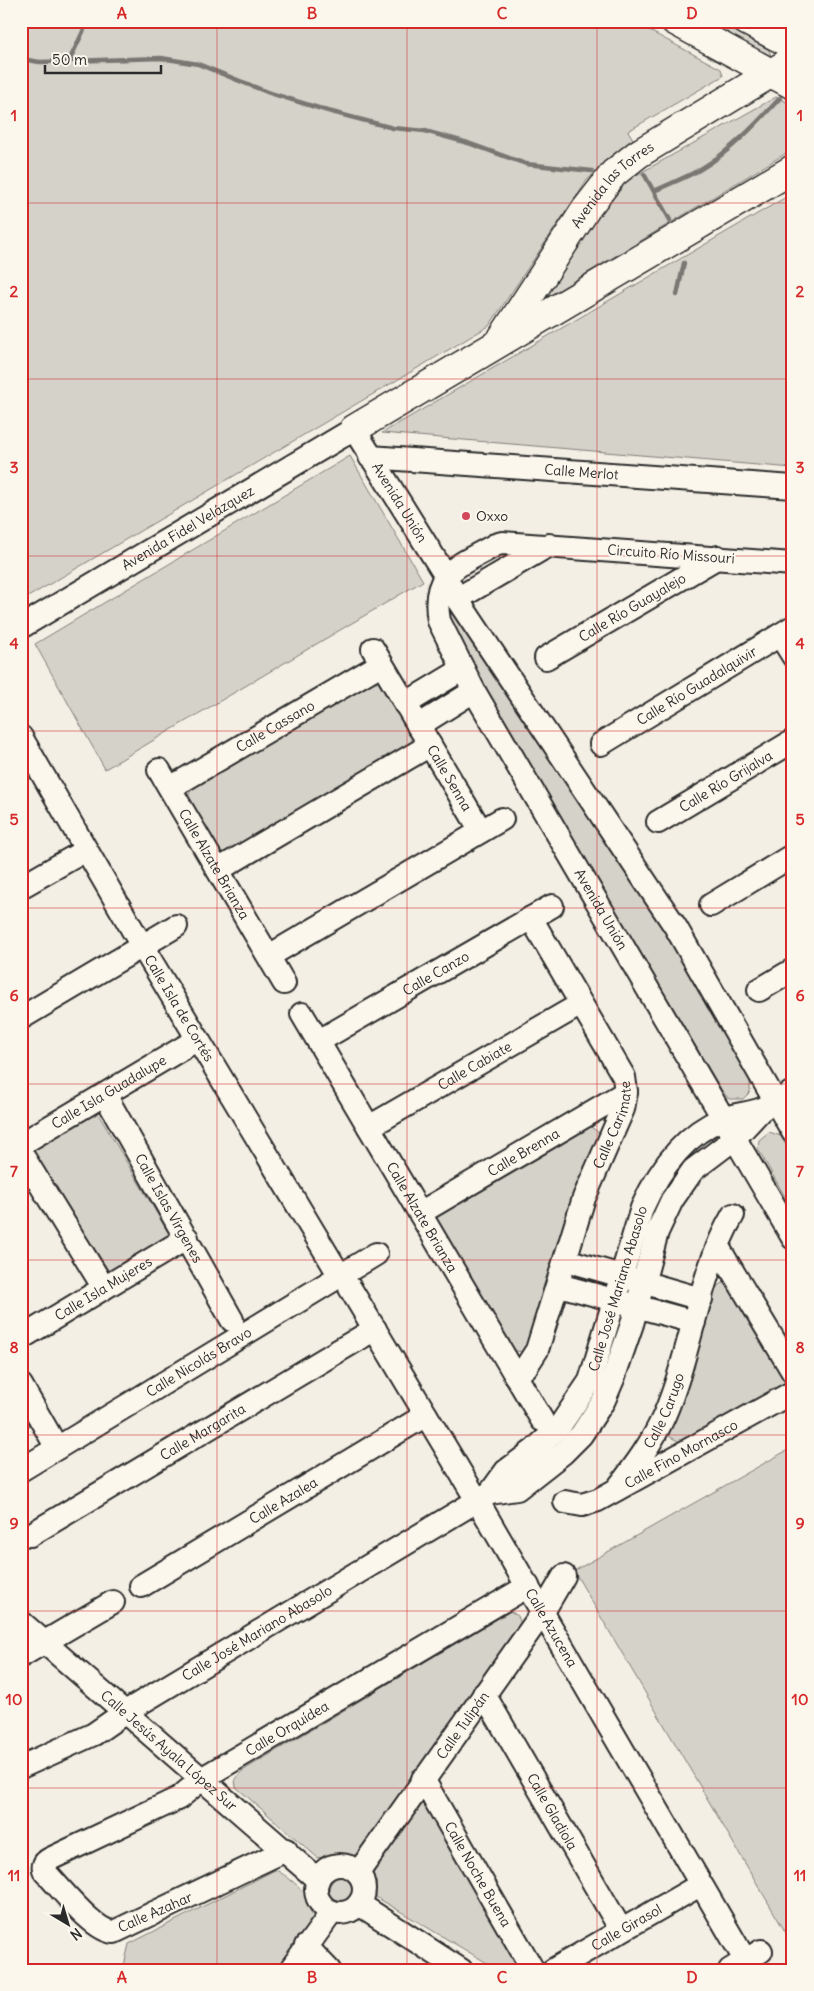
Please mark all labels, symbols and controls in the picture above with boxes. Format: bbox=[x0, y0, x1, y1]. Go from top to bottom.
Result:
text: A bbox=[117, 3, 127, 23]
text: B bbox=[307, 3, 318, 23]
text: C bbox=[497, 3, 508, 23]
text: D bbox=[686, 3, 698, 23]
scale bar bbox=[45, 42, 161, 74]
text: 50 m bbox=[52, 50, 87, 69]
text: 1 bbox=[11, 105, 17, 125]
text: 1 bbox=[797, 105, 803, 125]
street label: Avenida las Torres bbox=[567, 138, 657, 232]
text: 2 bbox=[10, 281, 19, 301]
text: 2 bbox=[796, 281, 805, 301]
text: 3 bbox=[9, 457, 19, 477]
text: 3 bbox=[795, 457, 805, 477]
street label: Avenida Unión bbox=[368, 459, 431, 546]
street label: Calle Merlot bbox=[544, 460, 620, 484]
street label: Avenida Fidel Velázquez bbox=[118, 481, 257, 574]
place label: Oxxo bbox=[476, 507, 508, 525]
marker: Oxxo bbox=[460, 510, 472, 522]
street label: Circuito Río Missouri bbox=[607, 541, 735, 567]
street label: Calle Río Guayalejo bbox=[575, 569, 689, 646]
text: 4 bbox=[9, 633, 19, 653]
text: 4 bbox=[795, 633, 805, 653]
street label: Calle Río Guadalquivir bbox=[633, 642, 760, 729]
street label: Calle Cassano bbox=[233, 696, 318, 756]
street label: Calle Senna bbox=[423, 742, 476, 814]
street label: Calle Río Grijalva bbox=[676, 746, 776, 816]
street label: Calle Alzate Brianza bbox=[175, 805, 254, 923]
text: 5 bbox=[9, 809, 19, 829]
text: 5 bbox=[795, 809, 805, 829]
street label: Avenida Unión bbox=[571, 866, 632, 953]
street label: Calle Canzo bbox=[399, 947, 472, 1000]
street label: Calle Isla de Cortés bbox=[140, 951, 218, 1065]
text: 6 bbox=[9, 985, 19, 1005]
text: 6 bbox=[795, 985, 805, 1005]
street label: Calle Cabiate bbox=[434, 1037, 515, 1094]
street label: Calle Isla Guadalupe bbox=[48, 1051, 169, 1133]
street label: Calle Carimate bbox=[589, 1080, 635, 1172]
street label: Calle Brenna bbox=[484, 1124, 563, 1180]
street label: Calle Islas Vírgenes bbox=[131, 1150, 207, 1266]
street label: Calle Alzate Brianza bbox=[382, 1159, 462, 1276]
text: 7 bbox=[10, 1161, 18, 1181]
text: 7 bbox=[796, 1161, 804, 1181]
street label: Calle José Mariano Abasolo bbox=[584, 1204, 651, 1374]
street label: Calle Isla Mujeres bbox=[51, 1252, 155, 1325]
street label: Calle Nicolás Bravo bbox=[143, 1323, 255, 1401]
text: 8 bbox=[9, 1337, 19, 1357]
text: 8 bbox=[795, 1337, 805, 1357]
street label: Calle Carugo bbox=[639, 1371, 688, 1452]
street label: Calle Margarita bbox=[157, 1399, 249, 1464]
street label: Calle Fino Mornasco bbox=[621, 1415, 741, 1493]
street label: Calle Azalea bbox=[246, 1473, 321, 1528]
text: 9 bbox=[9, 1513, 19, 1533]
text: 9 bbox=[795, 1513, 805, 1533]
street label: Calle José Mariano Abasolo bbox=[179, 1581, 335, 1685]
street label: Calle Azucena bbox=[521, 1585, 582, 1671]
street label: Calle Jesús Ayala López Sur bbox=[97, 1686, 241, 1815]
street label: Calle Tulipán bbox=[432, 1688, 493, 1763]
text: 10 bbox=[6, 1689, 22, 1709]
text: 10 bbox=[792, 1689, 808, 1709]
street label: Calle Orquídea bbox=[242, 1697, 332, 1760]
street label: Calle Gladiola bbox=[523, 1770, 582, 1853]
street label: Calle Noche Buena bbox=[440, 1818, 515, 1930]
text: 11 bbox=[8, 1865, 20, 1885]
text: 11 bbox=[794, 1865, 806, 1885]
street label: Calle Azahar bbox=[115, 1887, 195, 1936]
north arrow bbox=[42, 1898, 92, 1948]
street label: Calle Girasol bbox=[588, 1900, 665, 1955]
text: N bbox=[67, 1924, 85, 1944]
text: A bbox=[117, 1967, 127, 1987]
text: B bbox=[307, 1967, 318, 1987]
text: C bbox=[497, 1967, 508, 1987]
text: D bbox=[686, 1967, 698, 1987]

